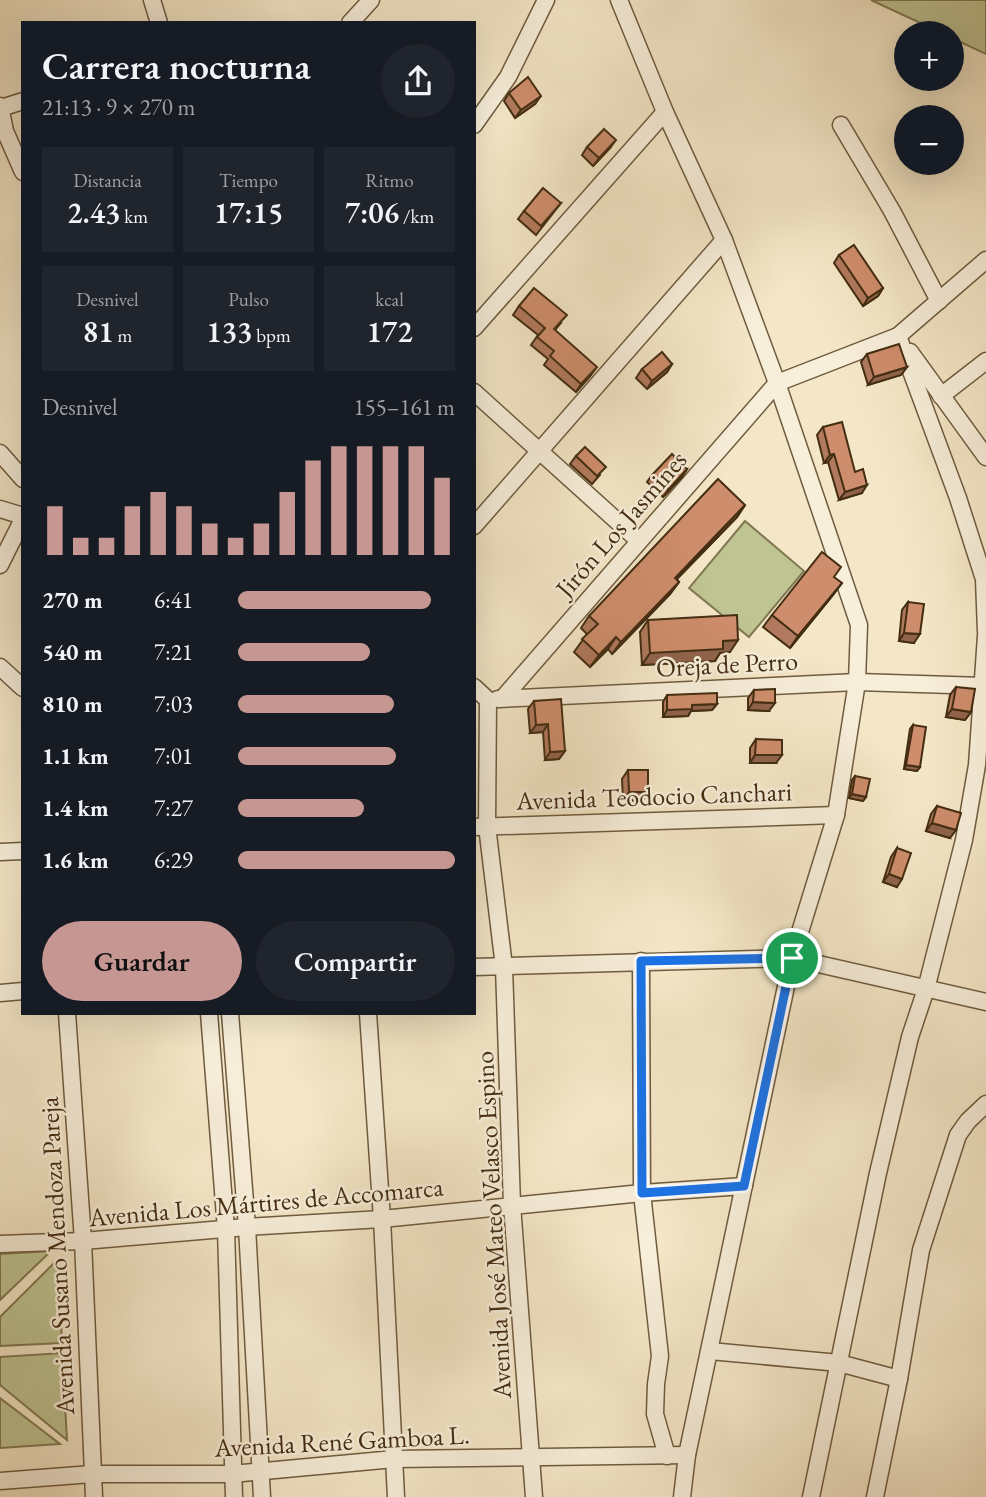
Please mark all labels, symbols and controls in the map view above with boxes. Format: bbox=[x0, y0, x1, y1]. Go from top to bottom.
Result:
map controls bbox=[894, 21, 964, 175]
button: + bbox=[894, 21, 964, 91]
text: Carrera nocturna bbox=[42, 41, 311, 90]
button: share bbox=[381, 44, 455, 118]
text: 21:13 · 9 × 270 m bbox=[42, 92, 195, 122]
button: − bbox=[894, 105, 964, 175]
text: Distancia bbox=[73, 168, 142, 193]
text: Tiempo bbox=[219, 168, 278, 193]
text: Ritmo bbox=[365, 168, 414, 193]
text: 2.43 bbox=[67, 193, 120, 232]
text: 17:15 bbox=[214, 193, 283, 232]
text: 7:06 bbox=[345, 193, 399, 232]
text: km bbox=[120, 204, 148, 229]
text: /km bbox=[399, 204, 434, 229]
text: Desnivel bbox=[76, 287, 139, 312]
text: Pulso bbox=[228, 287, 269, 312]
text: kcal bbox=[375, 287, 404, 312]
text: 81 bbox=[83, 312, 114, 351]
text: 133 bbox=[206, 312, 252, 351]
text: 172 bbox=[366, 312, 413, 351]
text: m bbox=[114, 323, 132, 348]
text: bpm bbox=[252, 323, 291, 348]
text: Desnivel bbox=[42, 392, 118, 422]
text: 155–161 m bbox=[354, 392, 455, 422]
street label: Jirón Los Jasmines bbox=[547, 443, 694, 606]
text: 270 m bbox=[42, 585, 103, 615]
text: 6:41 bbox=[154, 585, 193, 615]
text: 540 m bbox=[42, 637, 103, 667]
text: 7:21 bbox=[154, 637, 193, 667]
street label: Oreja de Perro bbox=[655, 643, 799, 685]
text: 810 m bbox=[42, 689, 103, 719]
text: 7:03 bbox=[154, 689, 193, 719]
text: 1.1 km bbox=[42, 741, 109, 771]
text: 7:01 bbox=[154, 741, 193, 771]
street label: Avenida Teodocio Canchari bbox=[514, 774, 793, 818]
text: 1.4 km bbox=[42, 793, 109, 823]
text: 7:27 bbox=[154, 793, 193, 823]
text: 1.6 km bbox=[42, 845, 109, 875]
text: 6:29 bbox=[154, 845, 193, 875]
button: Guardar bbox=[42, 921, 242, 1001]
button: Compartir bbox=[256, 921, 455, 1001]
pin bbox=[762, 928, 822, 988]
icon: arrive bbox=[773, 939, 811, 977]
street label: Avenida José Mateo Velasco Espino bbox=[467, 1050, 519, 1401]
street label: Avenida Susano Mendoza Pareja bbox=[32, 1095, 82, 1417]
street label: Avenida Los Mártires de Accomarca bbox=[86, 1170, 445, 1235]
street label: Avenida René Gamboa L. bbox=[212, 1417, 471, 1465]

